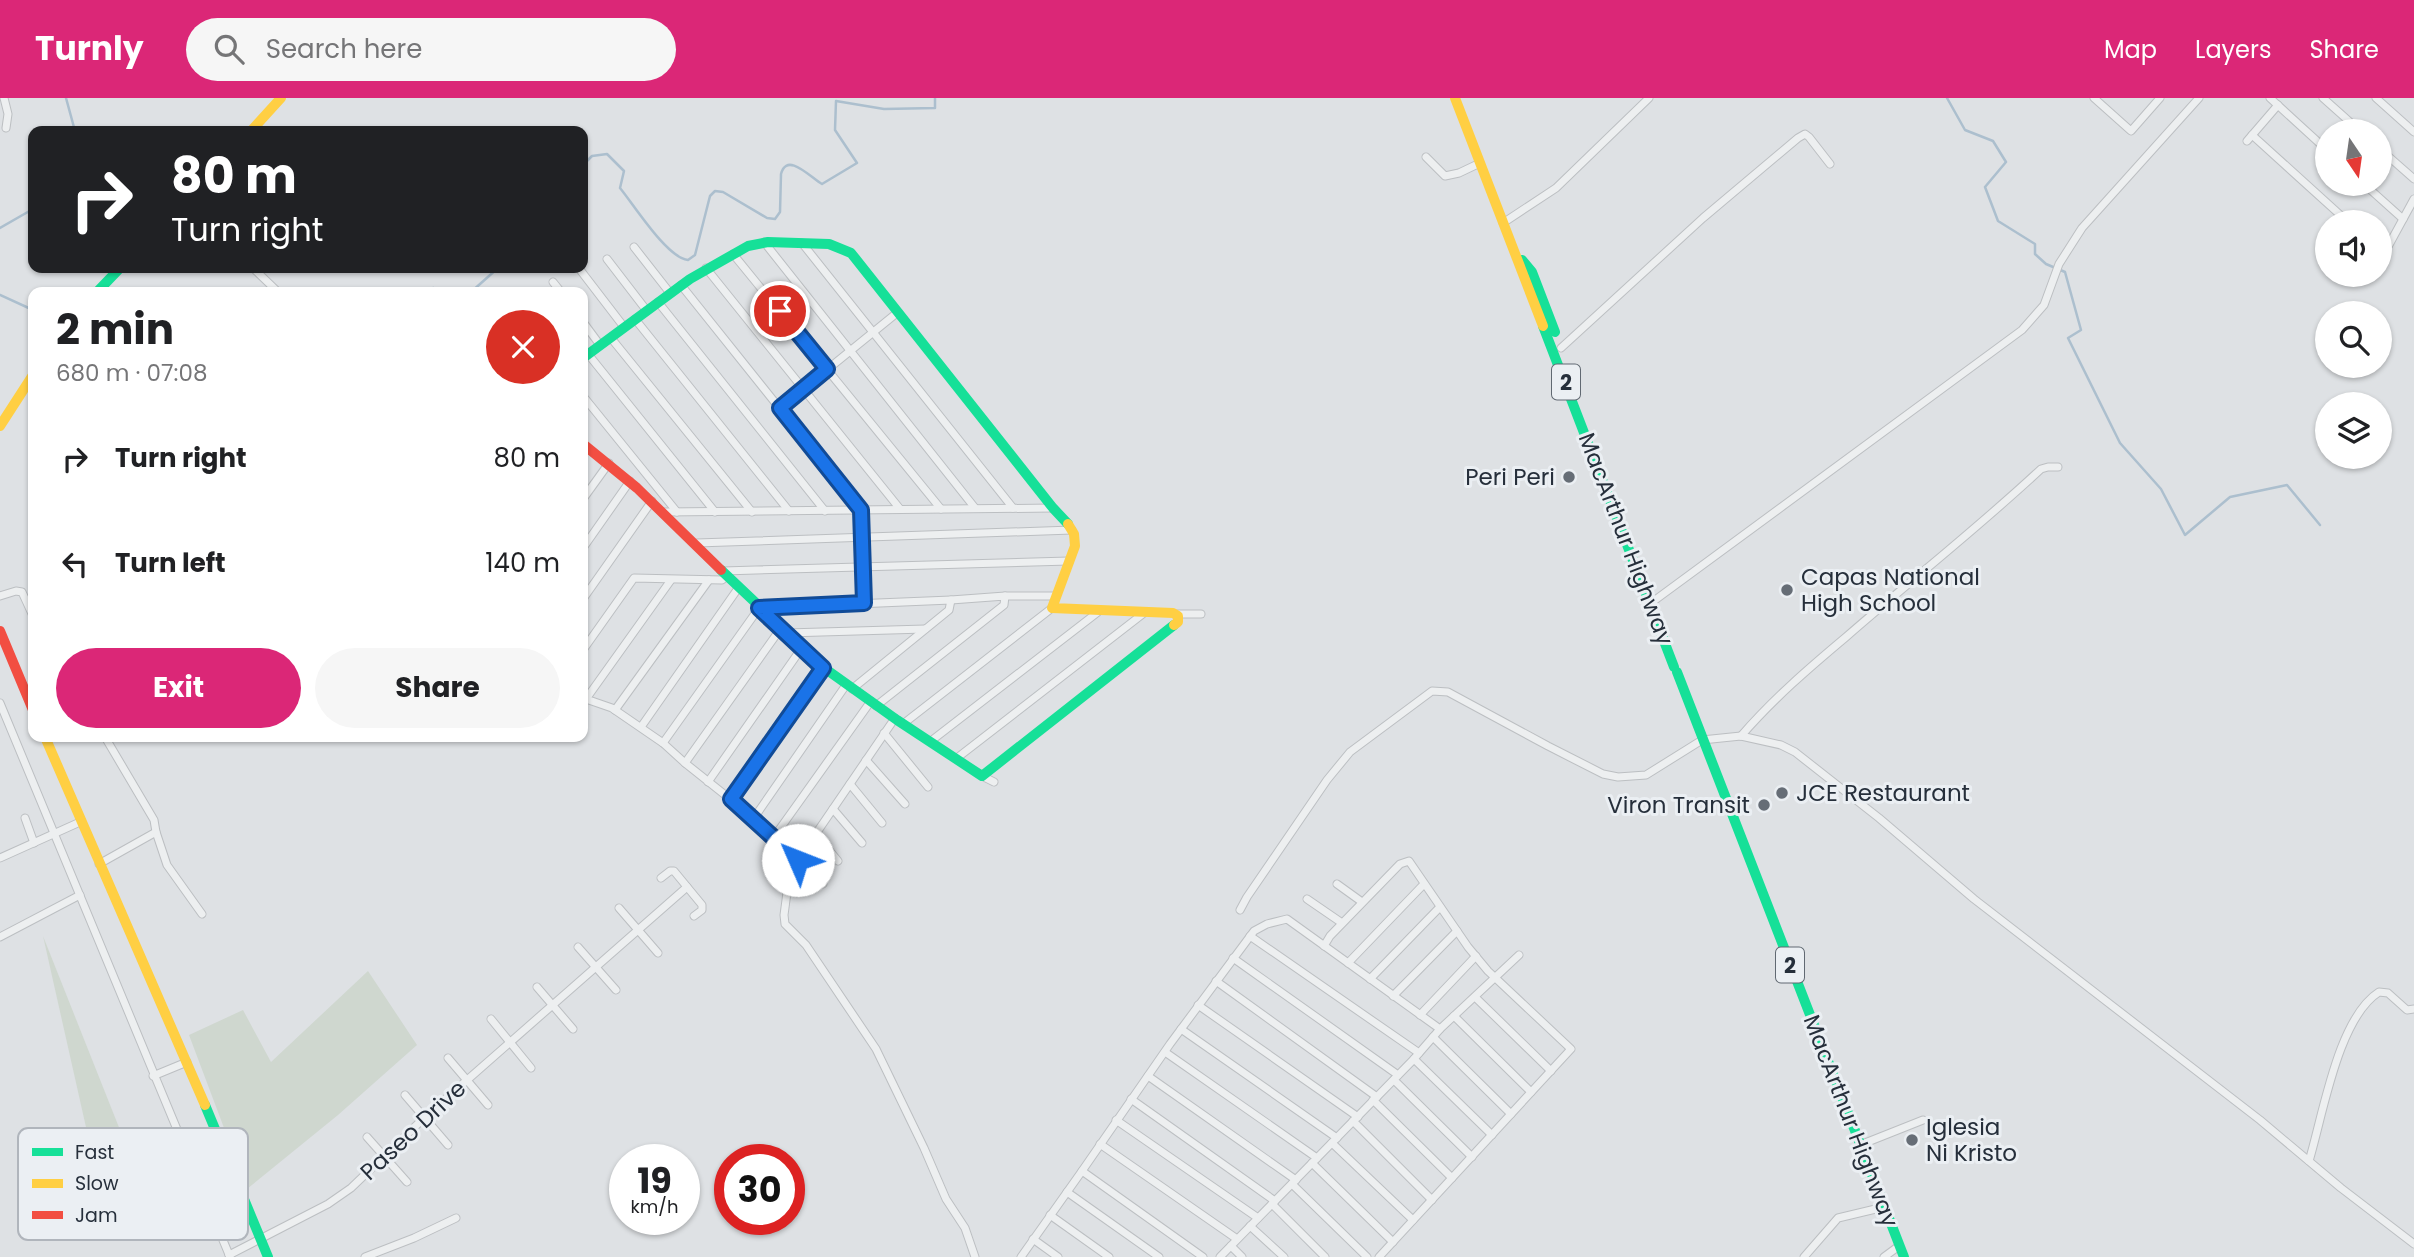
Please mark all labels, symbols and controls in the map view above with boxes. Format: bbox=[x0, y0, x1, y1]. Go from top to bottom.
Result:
search box bbox=[186, 18, 676, 81]
text: Turnly bbox=[35, 25, 144, 72]
icon: search bbox=[210, 30, 248, 68]
text: Search here bbox=[266, 31, 422, 67]
text: Map bbox=[2104, 33, 2157, 66]
text: Layers bbox=[2195, 33, 2271, 66]
text: Share bbox=[2309, 33, 2379, 66]
north arrow bbox=[2315, 119, 2392, 196]
map controls bbox=[2315, 119, 2392, 469]
text: 80 m bbox=[171, 142, 297, 210]
icon: right bbox=[56, 154, 147, 245]
text: Turn right bbox=[171, 207, 323, 252]
button: sound bbox=[2315, 210, 2392, 287]
pin bbox=[750, 281, 810, 341]
icon: arrive bbox=[761, 292, 799, 330]
text: 2 min bbox=[56, 300, 174, 359]
button: search bbox=[2315, 301, 2392, 378]
button: close bbox=[486, 310, 560, 384]
text: 680 m · 07:08 bbox=[56, 357, 207, 389]
road number: 2 bbox=[1552, 364, 1580, 400]
button: layers bbox=[2315, 392, 2392, 469]
street label: MacArthur Highway bbox=[1571, 428, 1681, 650]
icon: right bbox=[56, 440, 94, 478]
text: Turn right bbox=[115, 440, 247, 476]
text: 80 m bbox=[494, 440, 560, 476]
place label: Peri Peri bbox=[1465, 461, 1555, 493]
marker: Peri Peri bbox=[1561, 469, 1577, 485]
icon: left bbox=[56, 545, 94, 583]
text: Turn left bbox=[115, 545, 226, 581]
text: 140 m bbox=[485, 545, 560, 581]
place label: Capas National High School bbox=[1801, 561, 1980, 619]
marker: Capas National High School bbox=[1779, 582, 1795, 598]
button: Exit bbox=[56, 648, 301, 728]
button: Share bbox=[315, 648, 560, 728]
place label: JCE Restaurant bbox=[1796, 777, 1970, 809]
marker: JCE Restaurant bbox=[1774, 785, 1790, 801]
place label: Viron Transit bbox=[1607, 789, 1750, 821]
marker: Viron Transit bbox=[1756, 797, 1772, 813]
position arrow bbox=[761, 823, 835, 897]
road number: 2 bbox=[1776, 948, 1804, 982]
street label: MacArthur Highway bbox=[1796, 1010, 1906, 1232]
street label: Paseo Drive bbox=[353, 1073, 473, 1187]
place label: Iglesia Ni Kristo bbox=[1926, 1111, 2017, 1169]
legend bbox=[18, 1128, 248, 1240]
marker: Iglesia Ni Kristo bbox=[1904, 1132, 1920, 1148]
text: Fast bbox=[75, 1139, 114, 1166]
speed limit sign: 30 bbox=[714, 1144, 805, 1235]
text: 19 bbox=[637, 1156, 672, 1205]
text: Slow bbox=[75, 1170, 119, 1197]
text: km/h bbox=[631, 1194, 678, 1219]
text: Jam bbox=[75, 1202, 117, 1229]

